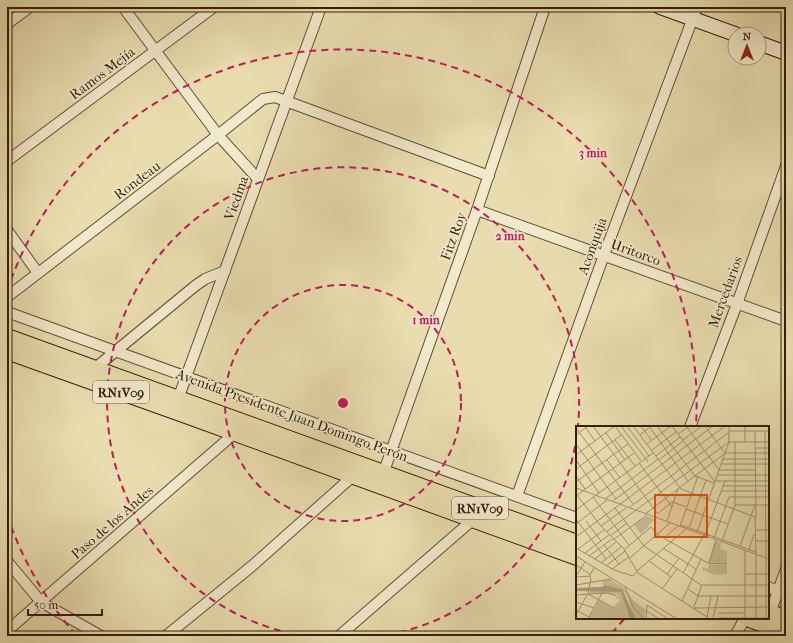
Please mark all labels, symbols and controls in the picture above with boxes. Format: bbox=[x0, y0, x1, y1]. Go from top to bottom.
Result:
north arrow bbox=[727, 26, 767, 66]
text: N bbox=[743, 30, 752, 43]
street label: Ramos Mejía bbox=[66, 43, 139, 103]
text: 3 min bbox=[579, 146, 608, 161]
street label: Rondeau bbox=[111, 157, 164, 203]
street label: Viedma bbox=[220, 173, 252, 224]
street label: Fitz Roy bbox=[437, 209, 470, 262]
street label: Aconquija bbox=[574, 215, 611, 278]
text: 2 min bbox=[495, 229, 526, 243]
street label: Uritorco bbox=[608, 236, 663, 269]
street label: Mercedarios bbox=[705, 254, 746, 330]
text: 1 min bbox=[412, 313, 441, 327]
street label: Avenida Presidente Juan Domingo Perón bbox=[173, 365, 410, 465]
road number: RN1V09 bbox=[93, 381, 149, 403]
centre of rings bbox=[336, 396, 350, 410]
inset map bbox=[576, 426, 769, 619]
street label: Paso de los Andes bbox=[68, 482, 157, 563]
road number: RN1V09 bbox=[452, 497, 508, 519]
scale bar bbox=[28, 591, 102, 617]
text: 50 m bbox=[34, 598, 58, 612]

